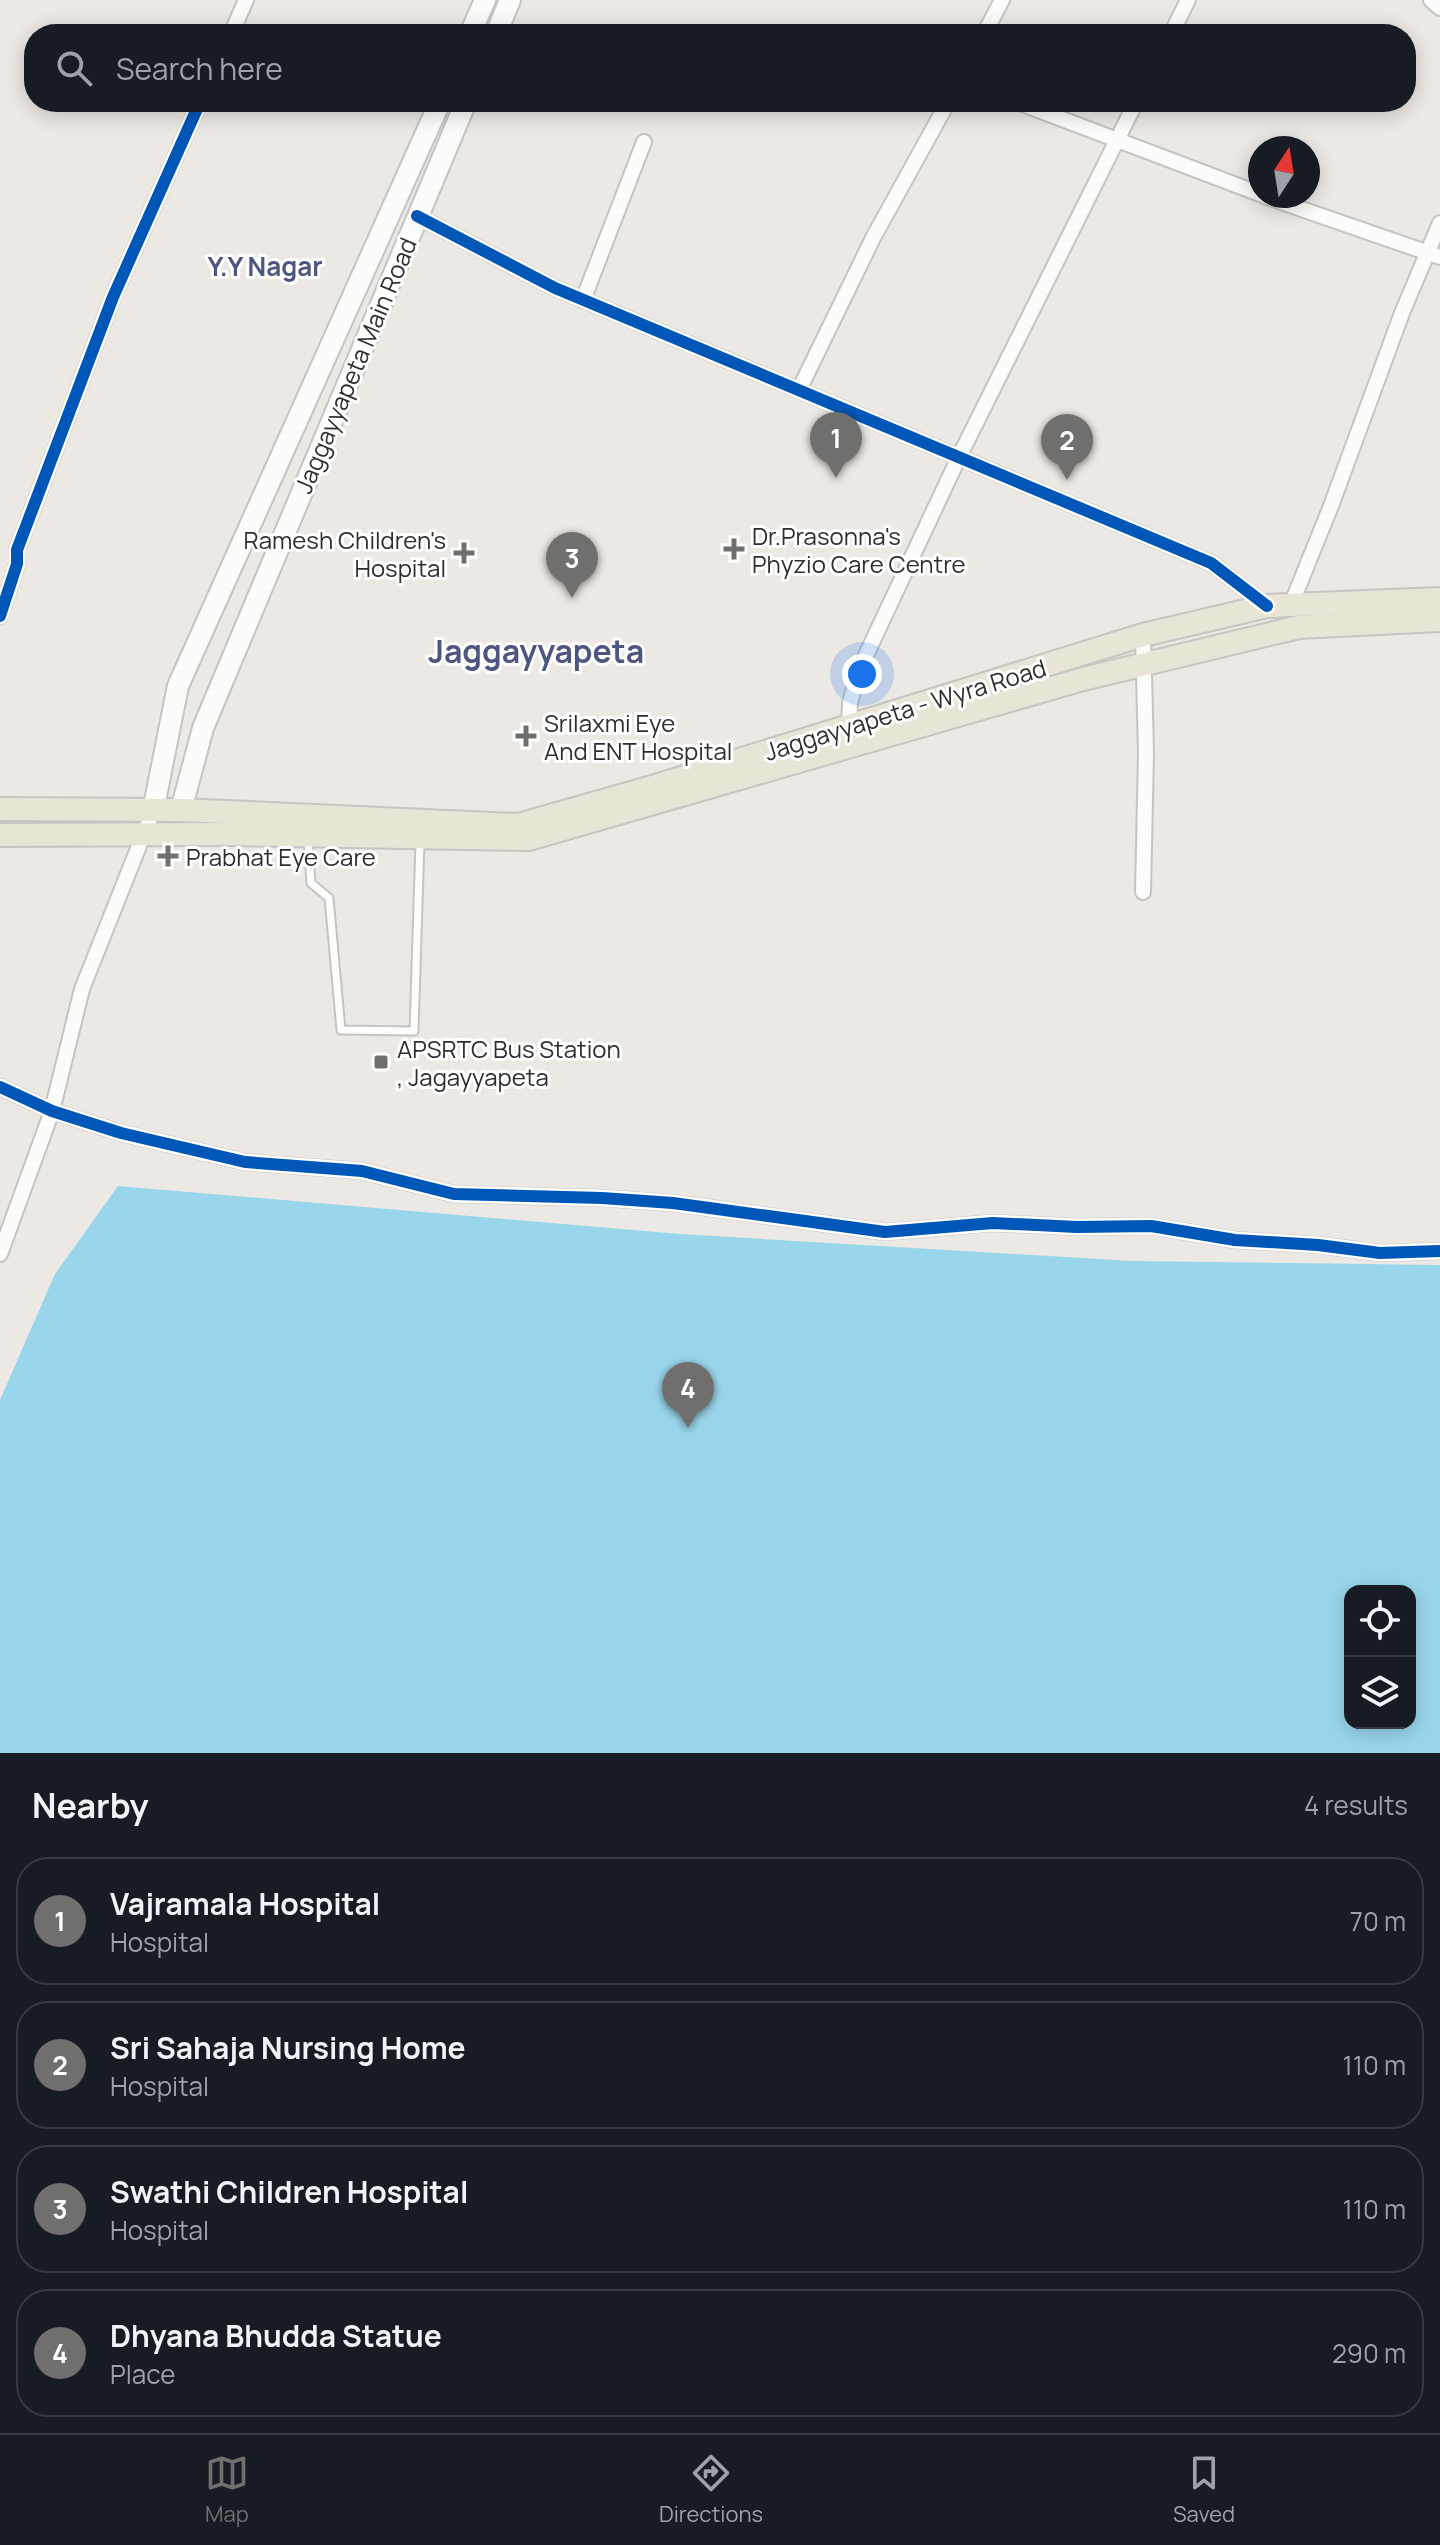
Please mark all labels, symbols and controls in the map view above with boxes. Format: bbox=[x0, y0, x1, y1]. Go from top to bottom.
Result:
search box bbox=[24, 24, 1416, 112]
icon: search bbox=[52, 46, 96, 90]
text: Search here bbox=[116, 48, 283, 89]
north arrow bbox=[1248, 136, 1320, 208]
street label: Jaggayyapeta Main Road bbox=[286, 232, 424, 498]
district label: Y.Y Nagar bbox=[207, 248, 323, 284]
pin: 1 bbox=[810, 412, 862, 478]
pin: 2 bbox=[1041, 414, 1093, 480]
place label: Dr.Prasonna's Phyzio Care Centre bbox=[752, 519, 966, 580]
place label: Ramesh Children's Hospital bbox=[244, 523, 446, 584]
pin: 3 bbox=[546, 532, 598, 598]
marker: Dr.Prasonna's Phyzio Care Centre bbox=[723, 538, 745, 560]
marker: Ramesh Children's Hospital bbox=[453, 542, 475, 564]
district label: Jaggayyapeta bbox=[428, 629, 644, 673]
street label: Jaggayyapeta - Wyra Road bbox=[760, 650, 1050, 768]
your location bbox=[842, 654, 882, 694]
place label: Srilaxmi Eye And ENT Hospital bbox=[544, 706, 732, 767]
marker: Srilaxmi Eye And ENT Hospital bbox=[515, 725, 537, 747]
place label: Prabhat Eye Care bbox=[186, 840, 376, 873]
marker: Prabhat Eye Care bbox=[157, 845, 179, 867]
place label: APSRTC Bus Station , Jagayyapeta bbox=[397, 1032, 621, 1093]
marker: APSRTC Bus Station , Jagayyapeta bbox=[372, 1053, 390, 1071]
pin: 4 bbox=[662, 1362, 714, 1428]
map controls bbox=[1344, 1585, 1416, 1729]
button: locate bbox=[1344, 1585, 1416, 1657]
button: layers bbox=[1344, 1657, 1416, 1729]
text: Nearby bbox=[32, 1782, 148, 1828]
text: 4 results bbox=[1304, 1787, 1408, 1823]
text: Vajramala Hospital bbox=[110, 1883, 380, 1924]
text: 1 bbox=[54, 1903, 66, 1939]
text: 70 m bbox=[1350, 1903, 1406, 1939]
text: Hospital bbox=[110, 1924, 209, 1960]
text: Sri Sahaja Nursing Home bbox=[110, 2027, 466, 2068]
text: 2 bbox=[52, 2047, 68, 2083]
text: 110 m bbox=[1343, 2047, 1406, 2083]
text: Hospital bbox=[110, 2068, 209, 2104]
text: Swathi Children Hospital bbox=[110, 2171, 468, 2212]
text: 3 bbox=[52, 2191, 68, 2227]
text: 110 m bbox=[1343, 2191, 1406, 2227]
text: Hospital bbox=[110, 2212, 209, 2248]
text: Dhyana Bhudda Statue bbox=[110, 2315, 442, 2356]
text: 4 bbox=[52, 2335, 68, 2371]
text: 290 m bbox=[1332, 2335, 1406, 2371]
text: Place bbox=[110, 2356, 175, 2392]
tab: Map bbox=[205, 2451, 249, 2529]
tab: Directions bbox=[659, 2451, 763, 2529]
tab: Saved bbox=[1173, 2451, 1235, 2529]

